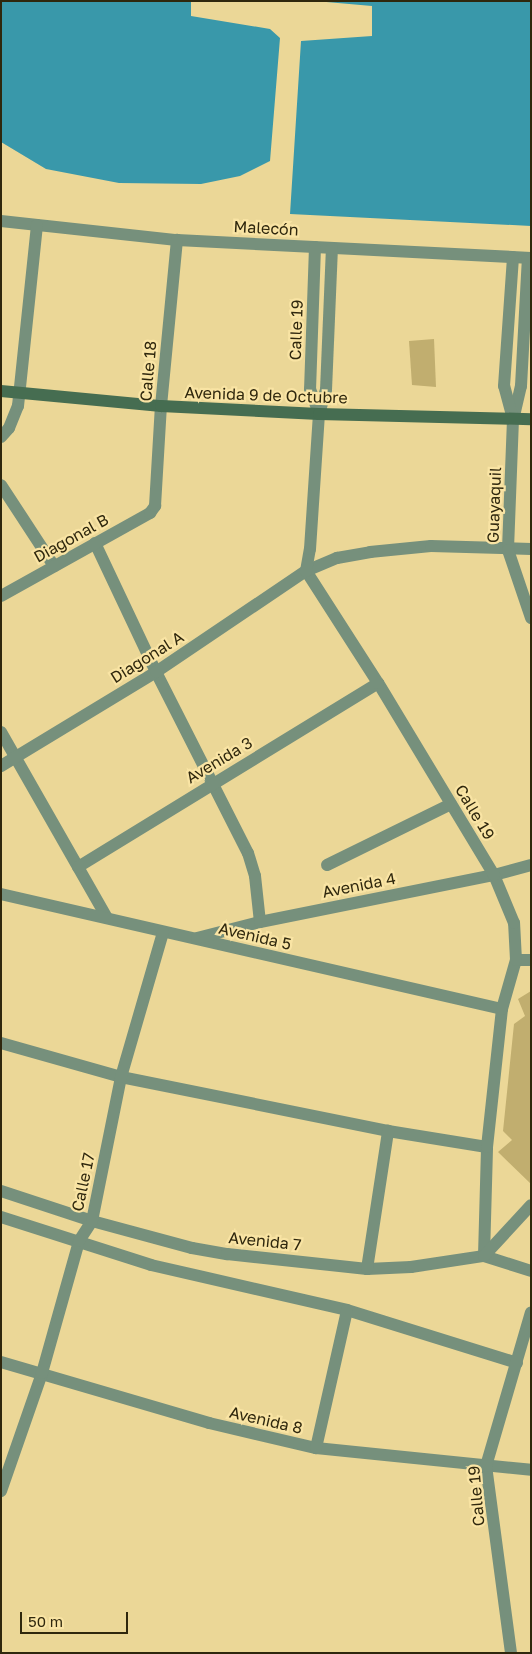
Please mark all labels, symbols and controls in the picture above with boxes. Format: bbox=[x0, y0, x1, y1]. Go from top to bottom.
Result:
street label: Malecón bbox=[233, 217, 299, 239]
street label: Calle 19 bbox=[285, 299, 307, 361]
street label: Calle 18 bbox=[136, 340, 160, 402]
street label: Avenida 9 de Octubre bbox=[184, 383, 348, 407]
street label: Guayaquil bbox=[483, 467, 505, 543]
street label: Diagonal B bbox=[30, 510, 112, 566]
street label: Diagonal A bbox=[107, 627, 187, 687]
street label: Avenida 3 bbox=[182, 733, 256, 787]
street label: Calle 19 bbox=[451, 781, 499, 843]
street label: Avenida 4 bbox=[321, 868, 397, 902]
street label: Avenida 5 bbox=[217, 918, 293, 954]
street label: Calle 17 bbox=[67, 1151, 99, 1213]
street label: Avenida 7 bbox=[228, 1228, 302, 1254]
street label: Avenida 8 bbox=[228, 1402, 304, 1438]
street label: Calle 19 bbox=[464, 1465, 488, 1527]
scale bar bbox=[22, 1602, 130, 1634]
text: 50 m bbox=[28, 1612, 63, 1630]

